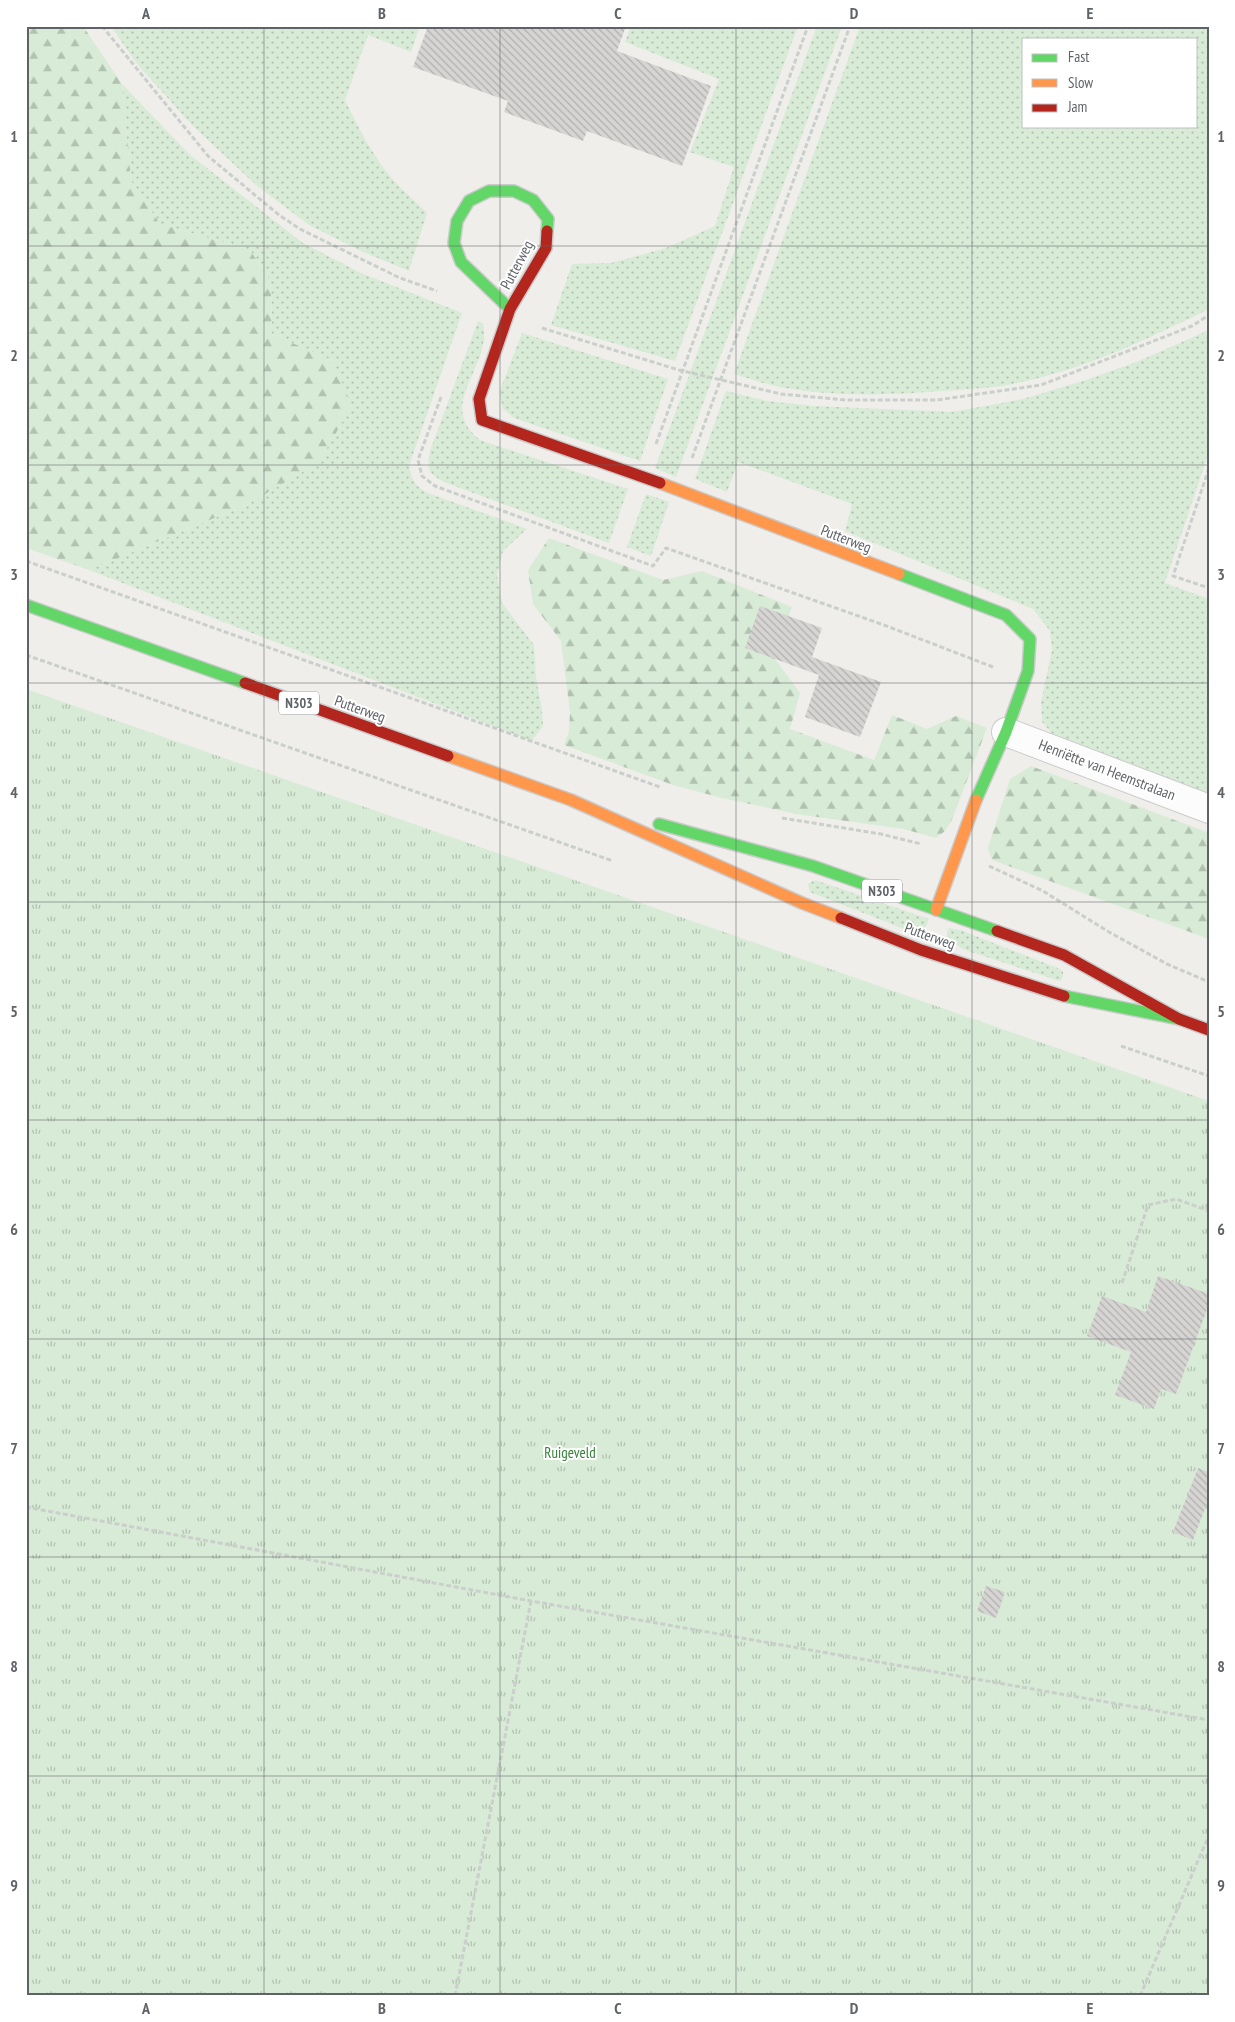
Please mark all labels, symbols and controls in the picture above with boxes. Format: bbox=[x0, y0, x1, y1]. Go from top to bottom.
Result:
text: A bbox=[141, 3, 151, 23]
text: B bbox=[378, 3, 386, 23]
text: C bbox=[614, 3, 622, 23]
text: D bbox=[850, 3, 859, 23]
text: E bbox=[1087, 3, 1094, 23]
legend bbox=[1022, 38, 1198, 128]
text: Fast bbox=[1068, 47, 1089, 66]
text: Slow bbox=[1068, 73, 1093, 92]
text: Jam bbox=[1067, 97, 1087, 116]
text: 1 bbox=[10, 126, 18, 146]
text: 1 bbox=[1217, 126, 1225, 146]
street label: Putterweg bbox=[496, 237, 537, 292]
text: 2 bbox=[10, 345, 18, 365]
text: 2 bbox=[1217, 345, 1225, 365]
street label: Putterweg bbox=[818, 520, 874, 557]
text: 3 bbox=[10, 564, 18, 584]
text: 3 bbox=[1217, 564, 1225, 584]
road number: N303 bbox=[279, 691, 319, 714]
street label: Putterweg bbox=[332, 691, 388, 726]
street label: Henriëtte van Heemstralaan bbox=[1036, 735, 1178, 804]
text: 4 bbox=[10, 782, 18, 802]
text: 4 bbox=[1217, 782, 1225, 802]
road number: N303 bbox=[862, 879, 902, 902]
street label: Putterweg bbox=[902, 918, 958, 953]
text: 5 bbox=[10, 1001, 18, 1021]
text: 5 bbox=[1217, 1001, 1225, 1021]
text: 6 bbox=[10, 1219, 18, 1239]
text: 6 bbox=[1217, 1219, 1225, 1239]
text: 7 bbox=[10, 1438, 18, 1458]
text: 7 bbox=[1217, 1438, 1225, 1458]
park label: Ruigeveld bbox=[544, 1443, 596, 1462]
text: 8 bbox=[10, 1656, 18, 1676]
text: 8 bbox=[1217, 1656, 1225, 1676]
text: 9 bbox=[10, 1875, 18, 1895]
text: 9 bbox=[1217, 1875, 1225, 1895]
text: A bbox=[141, 1998, 151, 2018]
text: B bbox=[378, 1998, 386, 2018]
text: C bbox=[614, 1998, 622, 2018]
text: D bbox=[850, 1998, 859, 2018]
text: E bbox=[1087, 1998, 1094, 2018]

